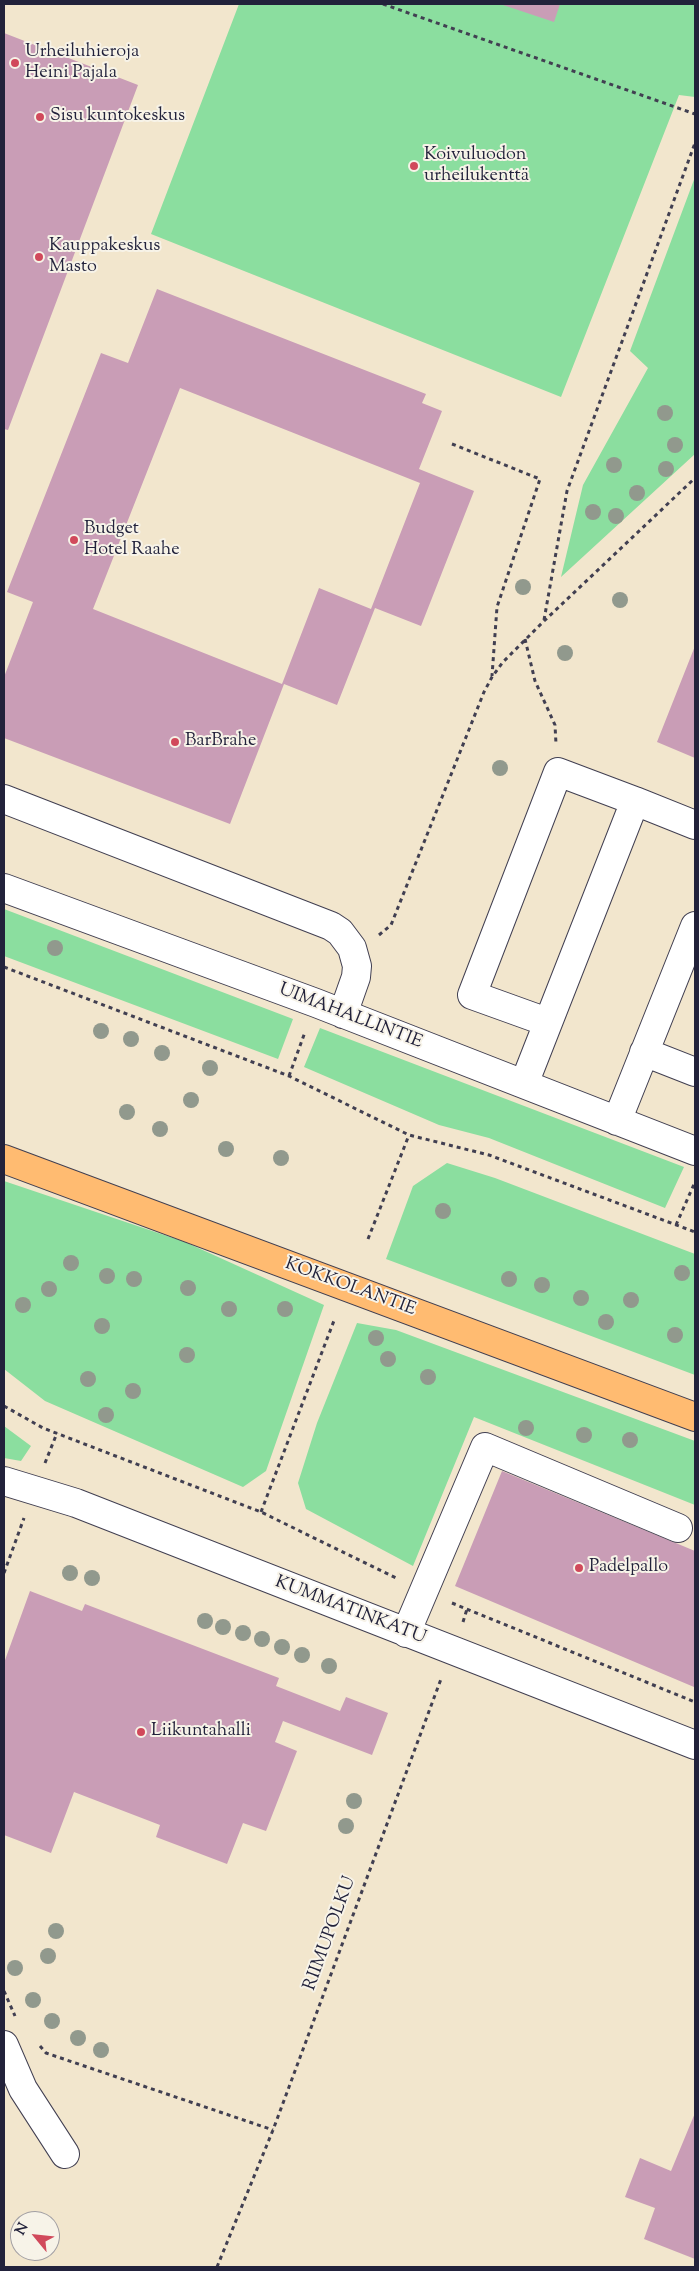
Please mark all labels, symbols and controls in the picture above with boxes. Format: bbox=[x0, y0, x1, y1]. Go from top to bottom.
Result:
place label: Urheiluhieroja Heini Pajala bbox=[25, 42, 139, 84]
marker: Urheiluhieroja Heini Pajala bbox=[9, 57, 21, 69]
place label: Sisu kuntokeskus bbox=[50, 106, 185, 128]
marker: Sisu kuntokeskus bbox=[34, 111, 46, 123]
place label: Koivuluodon urheilukenttä bbox=[424, 145, 529, 188]
marker: Koivuluodon urheilukenttä bbox=[408, 160, 420, 172]
place label: Kauppakeskus Masto bbox=[49, 236, 160, 278]
marker: Kauppakeskus Masto bbox=[33, 251, 45, 263]
place label: Budget Hotel Raahe bbox=[84, 519, 180, 562]
marker: Budget Hotel Raahe bbox=[68, 534, 80, 546]
place label: BarBrahe bbox=[185, 731, 256, 753]
marker: BarBrahe bbox=[169, 736, 181, 748]
street label: UIMAHALLINTIE bbox=[275, 980, 425, 1054]
street label: KOKKOLANTIE bbox=[282, 1254, 418, 1322]
place label: Padelpallo bbox=[589, 1557, 668, 1579]
marker: Padelpallo bbox=[573, 1562, 585, 1574]
street label: KUMMATINKATU bbox=[272, 1572, 428, 1650]
place label: Liikuntahalli bbox=[151, 1721, 251, 1743]
marker: Liikuntahalli bbox=[135, 1726, 147, 1738]
street label: RIIMUPOLKU bbox=[300, 1874, 362, 1994]
north arrow bbox=[10, 2211, 60, 2261]
text: N bbox=[11, 2220, 34, 2239]

